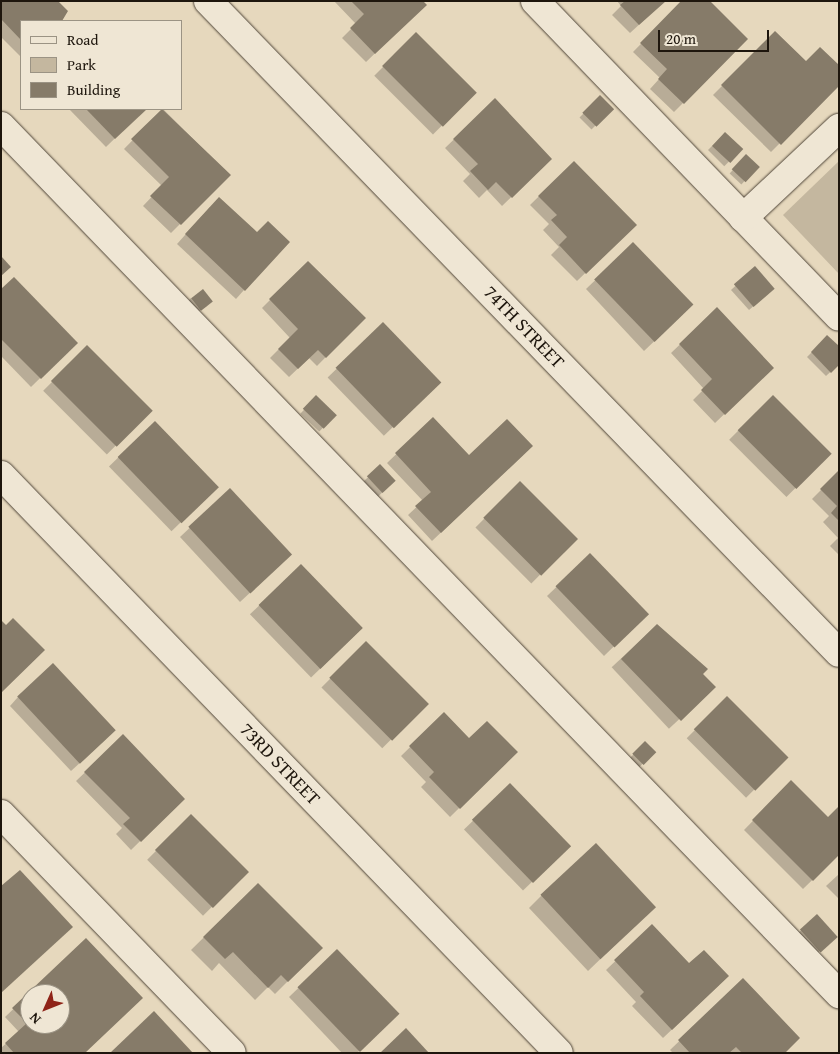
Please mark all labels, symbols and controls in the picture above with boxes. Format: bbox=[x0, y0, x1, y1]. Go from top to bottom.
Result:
legend bbox=[20, 20, 182, 110]
scale bar bbox=[660, 20, 771, 52]
text: 20 m bbox=[666, 28, 696, 49]
text: Road bbox=[67, 29, 98, 50]
text: Park bbox=[67, 54, 96, 75]
text: Building bbox=[67, 79, 120, 100]
street label: 74TH STREET bbox=[479, 281, 569, 373]
street label: 73RD STREET bbox=[235, 718, 325, 810]
north arrow bbox=[20, 984, 70, 1034]
text: N bbox=[24, 1008, 45, 1029]

